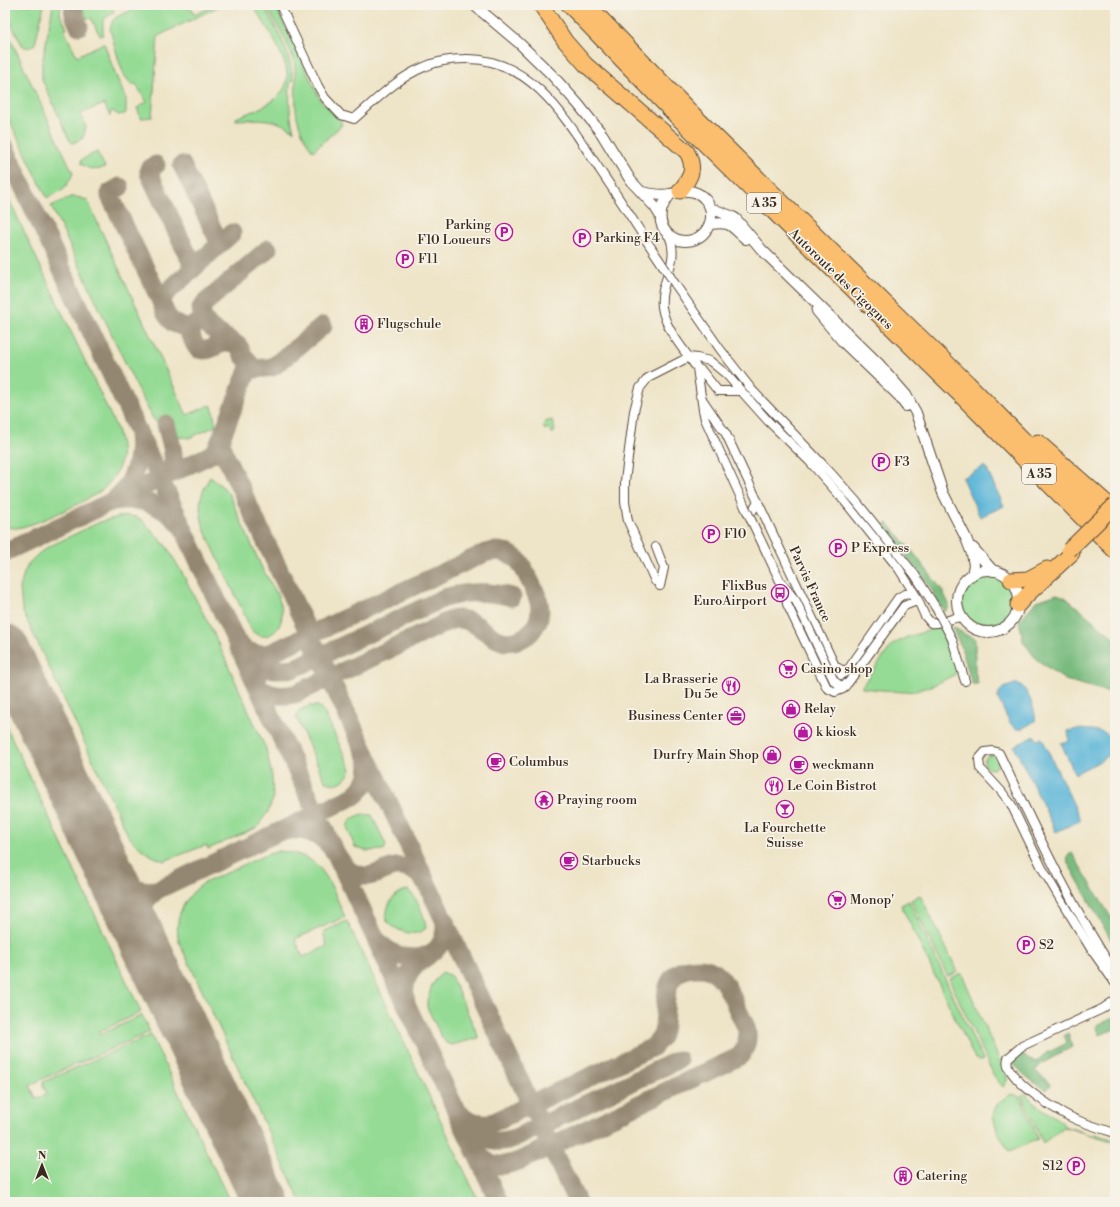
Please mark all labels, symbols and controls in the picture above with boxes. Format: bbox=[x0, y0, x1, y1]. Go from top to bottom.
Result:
road number: A 35 bbox=[747, 193, 781, 213]
place label: Parking F10 Loueurs bbox=[417, 217, 491, 248]
parking icon: Parking F10 Loueurs bbox=[494, 222, 514, 242]
street label: Autoroute des Cigognes bbox=[785, 225, 896, 333]
parking icon: Parking F4 bbox=[572, 228, 592, 248]
place label: Parking F4 bbox=[595, 230, 660, 246]
parking icon: F11 bbox=[395, 249, 415, 269]
place label: F11 bbox=[418, 251, 439, 267]
building icon: Flugschule bbox=[354, 314, 374, 334]
place label: Flugschule bbox=[377, 316, 442, 332]
parking icon: F3 bbox=[871, 452, 891, 472]
place label: F3 bbox=[894, 454, 910, 470]
road number: A 35 bbox=[1022, 464, 1056, 484]
parking icon: F10 bbox=[701, 524, 721, 544]
place label: F10 bbox=[724, 526, 747, 542]
parking icon: P Express bbox=[828, 538, 848, 558]
place label: P Express bbox=[851, 540, 909, 556]
street label: Parvis France bbox=[786, 544, 835, 625]
place label: FlixBus EuroAirport bbox=[693, 578, 767, 609]
bus stop icon: FlixBus EuroAirport bbox=[770, 583, 790, 603]
supermarket icon: Casino shop bbox=[778, 659, 798, 679]
place label: Casino shop bbox=[801, 661, 873, 677]
place label: La Brasserie Du 5e bbox=[644, 671, 718, 702]
restaurant icon: La Brasserie Du 5e bbox=[721, 676, 741, 696]
shop icon: Relay bbox=[781, 699, 801, 719]
place label: Relay bbox=[804, 701, 837, 717]
office icon: Business Center bbox=[726, 706, 746, 726]
place label: Business Center bbox=[627, 708, 723, 724]
shop icon: k kiosk bbox=[793, 722, 813, 742]
place label: k kiosk bbox=[816, 724, 858, 740]
shop icon: Durfry Main Shop bbox=[762, 745, 782, 765]
place label: Durfry Main Shop bbox=[653, 747, 759, 763]
cafe icon: Columbus bbox=[486, 752, 506, 772]
place label: Columbus bbox=[509, 754, 569, 770]
cafe icon: weckmann bbox=[789, 755, 809, 775]
place label: weckmann bbox=[811, 757, 874, 773]
restaurant icon: Le Coin Bistrot bbox=[764, 776, 784, 796]
place label: Le Coin Bistrot bbox=[787, 778, 877, 794]
temple icon: Praying room bbox=[534, 790, 554, 810]
place label: Praying room bbox=[557, 792, 638, 808]
bar icon: La Fourchette Suisse bbox=[775, 799, 795, 819]
place label: La Fourchette Suisse bbox=[744, 820, 826, 851]
cafe icon: Starbucks bbox=[559, 851, 579, 871]
place label: Starbucks bbox=[582, 853, 641, 869]
supermarket icon: Monop' bbox=[827, 890, 847, 910]
place label: Monop' bbox=[850, 892, 894, 908]
parking icon: S2 bbox=[1016, 935, 1036, 955]
place label: S2 bbox=[1039, 937, 1054, 953]
north arrow bbox=[22, 1145, 62, 1185]
text: N bbox=[38, 1149, 47, 1163]
parking icon: S12 bbox=[1066, 1156, 1086, 1176]
place label: S12 bbox=[1042, 1158, 1063, 1174]
building icon: Catering bbox=[893, 1166, 913, 1186]
place label: Catering bbox=[916, 1168, 967, 1184]

